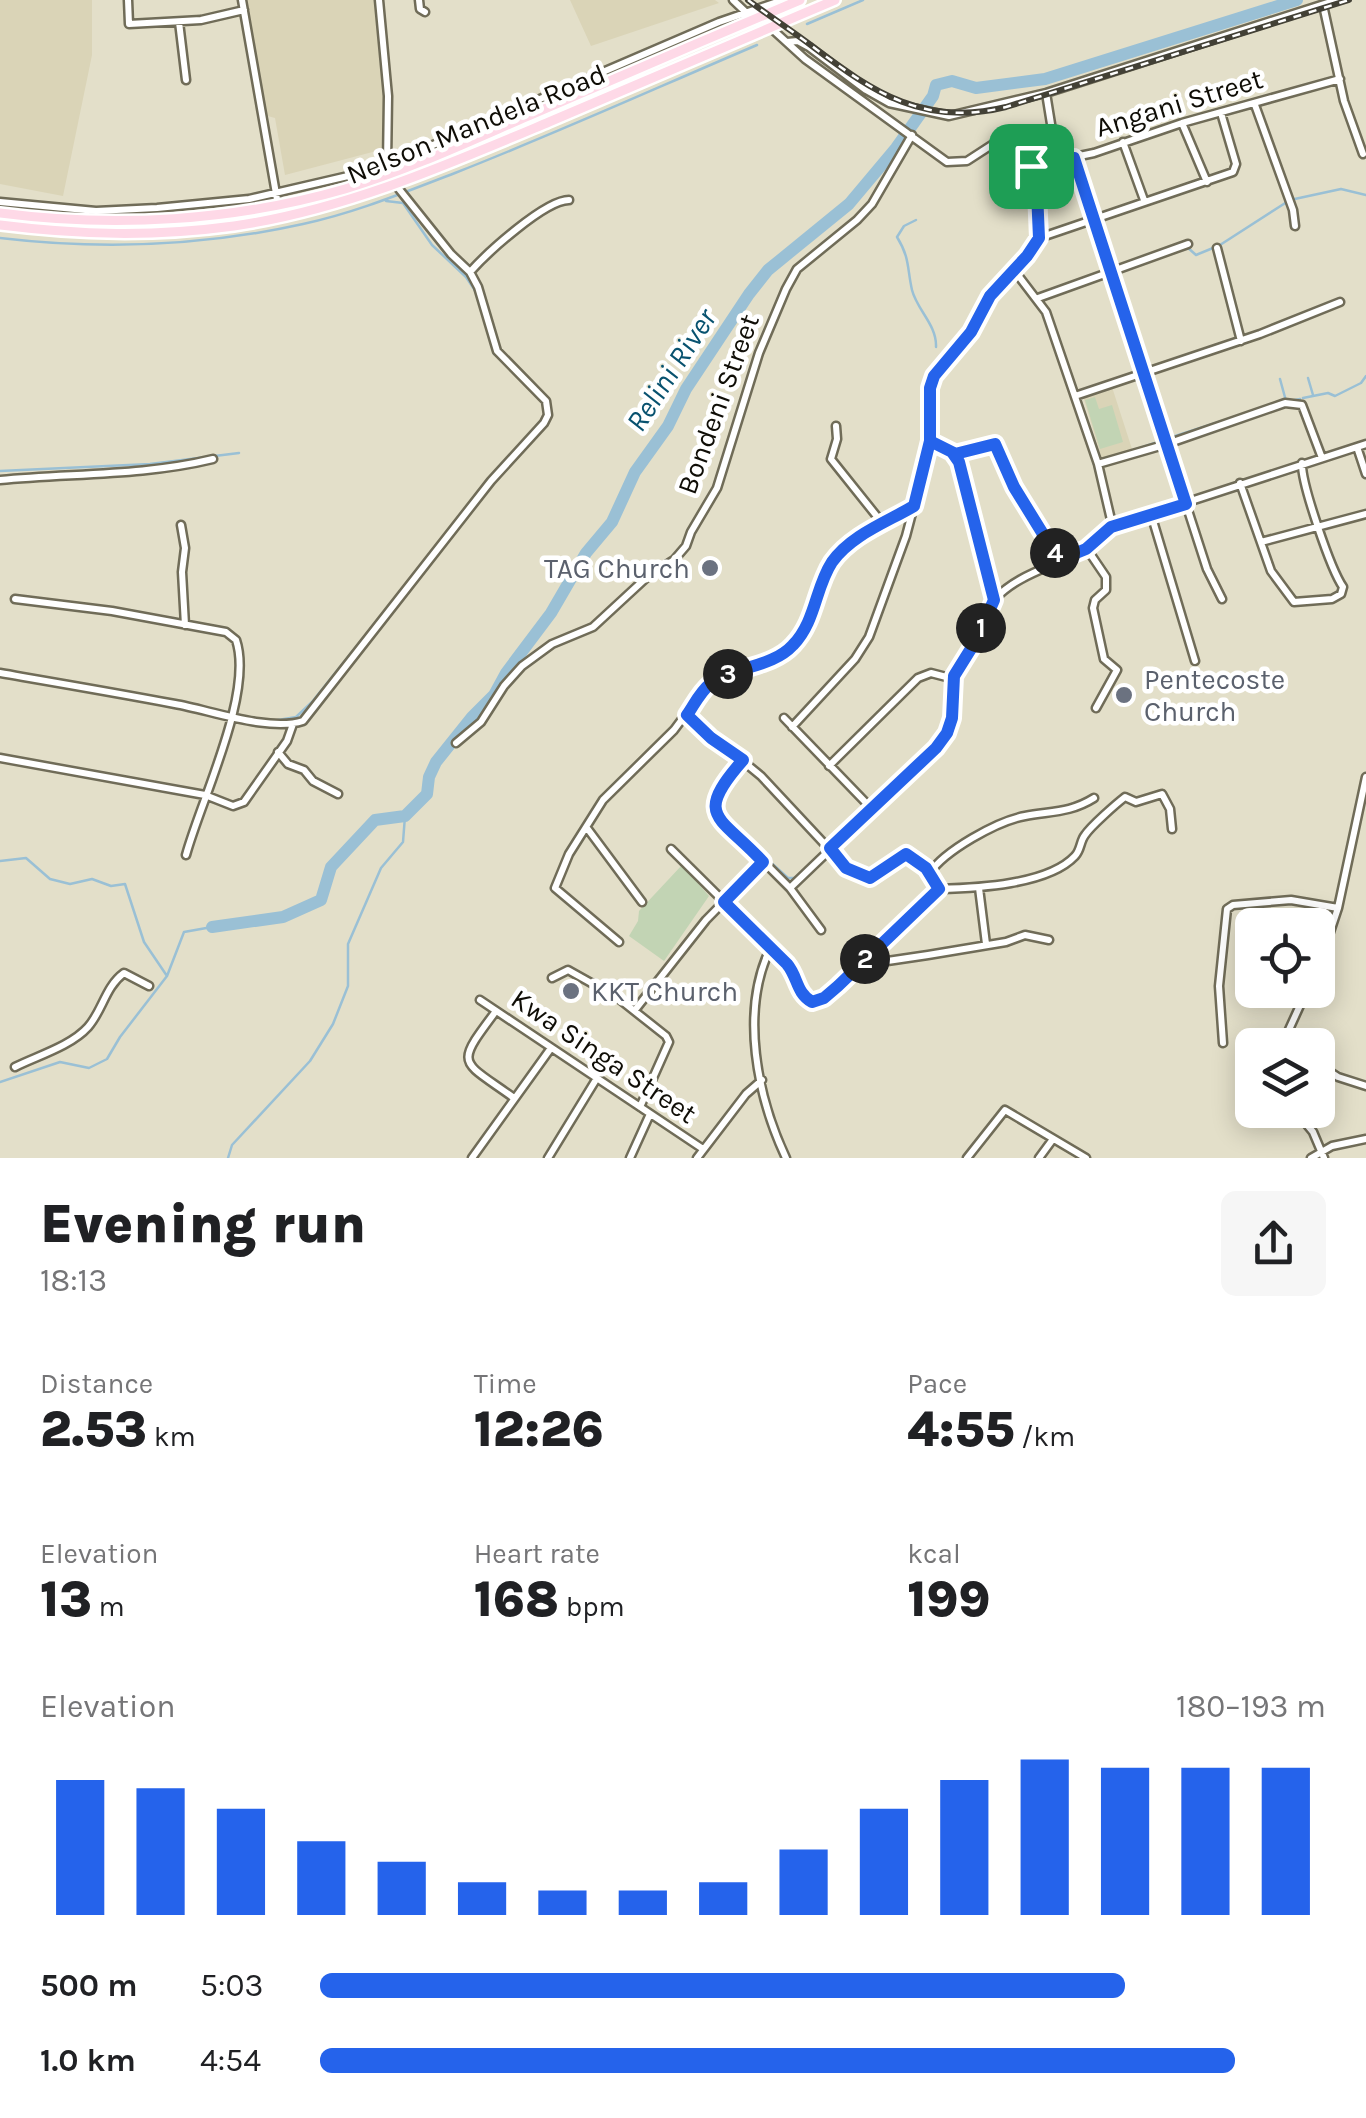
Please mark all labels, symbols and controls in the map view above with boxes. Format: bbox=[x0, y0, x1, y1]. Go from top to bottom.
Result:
street label: Nelson Mandela Road bbox=[342, 57, 610, 191]
street label: Angani Street bbox=[1091, 62, 1267, 144]
pin bbox=[989, 124, 1074, 209]
icon: arrive bbox=[1004, 139, 1059, 194]
water label: Relini River bbox=[618, 300, 725, 438]
street label: Bondeni Street bbox=[670, 309, 766, 499]
pin: 4 bbox=[1030, 528, 1080, 578]
text: 4 bbox=[1047, 536, 1063, 569]
place label: TAG Church bbox=[544, 552, 690, 585]
marker: TAG Church bbox=[699, 557, 721, 579]
pin: 1 bbox=[956, 603, 1006, 653]
text: 1 bbox=[976, 611, 986, 644]
pin: 3 bbox=[703, 649, 753, 699]
text: 3 bbox=[719, 657, 737, 690]
place label: Pentecoste Church bbox=[1144, 663, 1285, 728]
marker: Pentecoste Church bbox=[1113, 684, 1135, 706]
map controls bbox=[1235, 908, 1335, 1128]
button: locate bbox=[1235, 908, 1335, 1008]
pin: 2 bbox=[840, 934, 890, 984]
text: 2 bbox=[857, 942, 873, 975]
place label: KKT Church bbox=[591, 975, 738, 1008]
marker: KKT Church bbox=[560, 980, 582, 1002]
street label: Kwa Singa Street bbox=[505, 982, 703, 1130]
button: layers bbox=[1235, 1028, 1335, 1128]
button: share bbox=[1221, 1191, 1326, 1296]
text: Evening run bbox=[40, 1192, 366, 1256]
text: 18:13 bbox=[40, 1262, 107, 1299]
text: Distance bbox=[40, 1367, 153, 1400]
text: Time bbox=[474, 1367, 537, 1400]
text: Pace bbox=[907, 1367, 967, 1400]
text: 2.53 bbox=[40, 1400, 147, 1459]
text: 12:26 bbox=[474, 1400, 604, 1459]
text: 4:55 bbox=[907, 1400, 1015, 1459]
text: km bbox=[147, 1420, 196, 1453]
text: /km bbox=[1015, 1420, 1075, 1453]
text: Elevation bbox=[40, 1537, 159, 1570]
text: Heart rate bbox=[474, 1537, 600, 1570]
text: kcal bbox=[907, 1537, 961, 1570]
text: 13 bbox=[40, 1570, 92, 1629]
text: 168 bbox=[474, 1570, 559, 1629]
text: 199 bbox=[907, 1570, 991, 1629]
text: m bbox=[92, 1590, 125, 1623]
text: bpm bbox=[559, 1590, 625, 1623]
text: Elevation bbox=[40, 1688, 175, 1725]
text: 180–193 m bbox=[1176, 1688, 1326, 1725]
text: 500 m bbox=[40, 1967, 138, 2004]
text: 5:03 bbox=[200, 1967, 263, 2004]
text: 1.0 km bbox=[40, 2042, 136, 2079]
text: 4:54 bbox=[200, 2042, 261, 2079]

